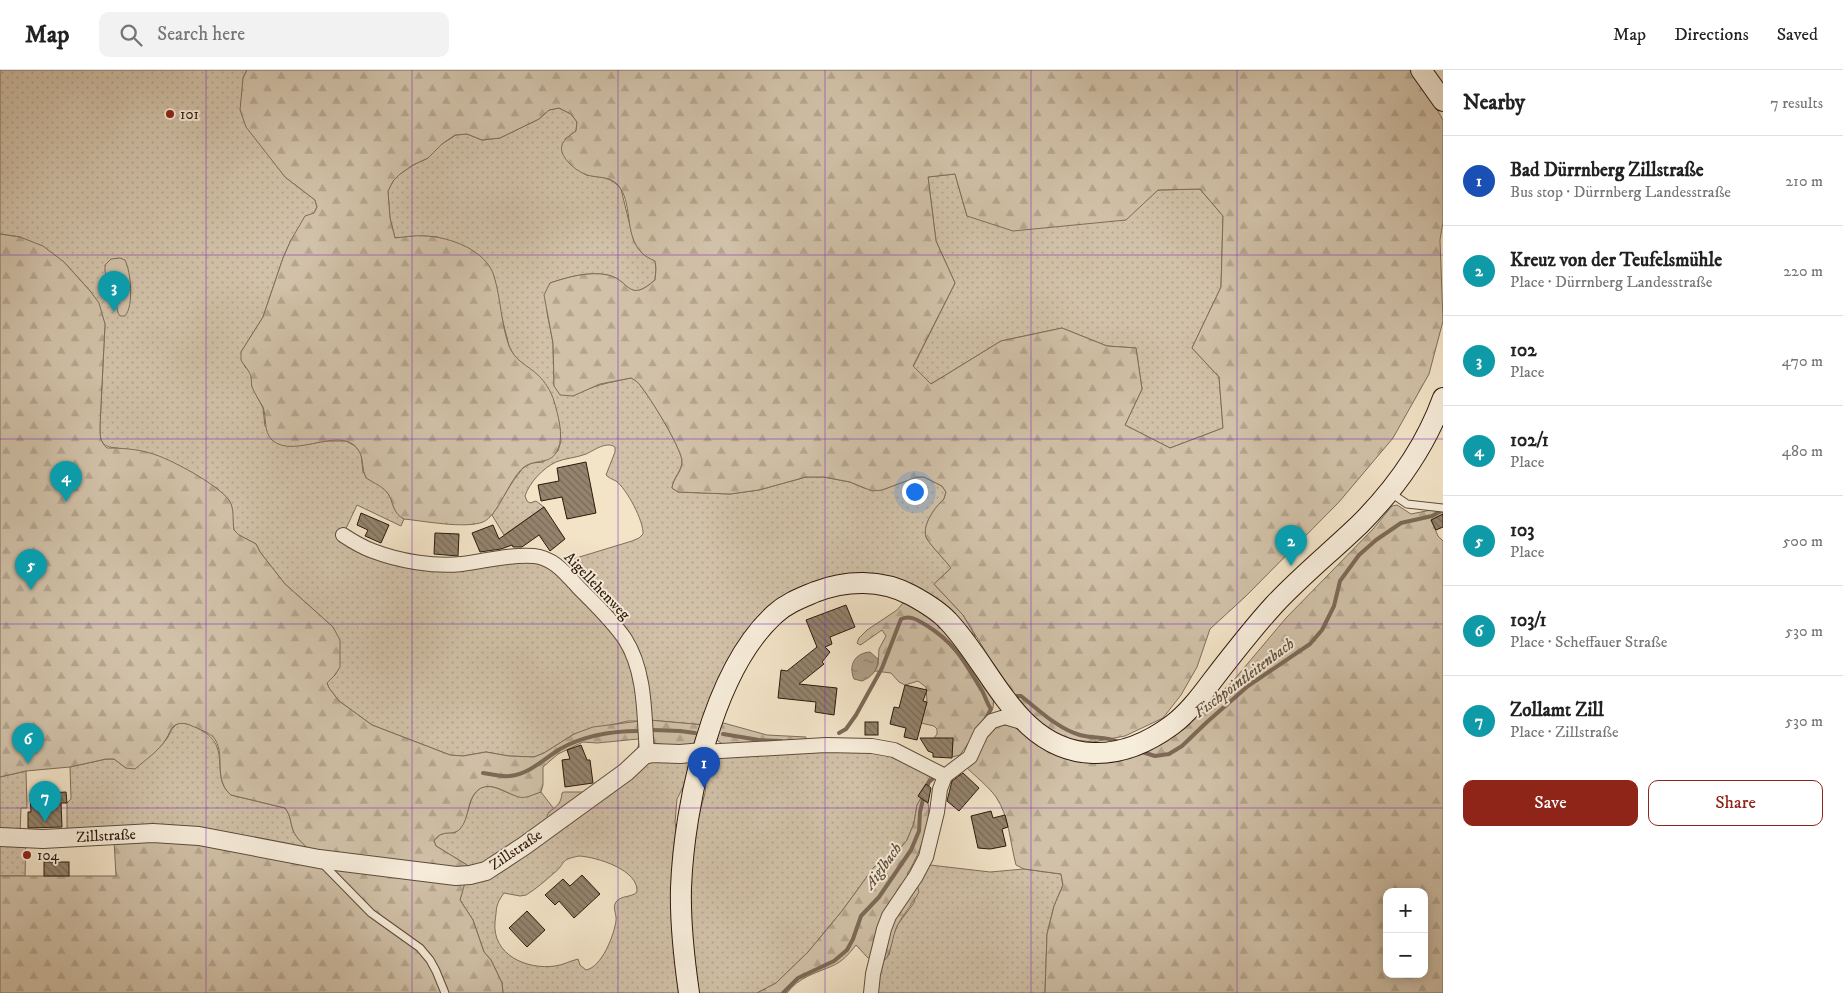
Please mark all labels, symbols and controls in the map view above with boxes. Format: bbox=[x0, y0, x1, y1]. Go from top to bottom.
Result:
search box bbox=[99, 12, 449, 57]
text: Map bbox=[25, 20, 69, 50]
icon: search bbox=[117, 21, 145, 49]
text: Search here bbox=[157, 23, 245, 46]
text: Map bbox=[1613, 24, 1646, 46]
text: Directions bbox=[1674, 24, 1749, 46]
text: Saved bbox=[1777, 24, 1818, 46]
text: Nearby bbox=[1463, 90, 1525, 116]
text: 7 results bbox=[1770, 93, 1823, 113]
place label: 101 bbox=[180, 105, 199, 124]
marker: 101 bbox=[164, 108, 176, 120]
text: Bad Dürrnberg Zillstraße bbox=[1510, 159, 1704, 182]
text: 1 bbox=[1476, 171, 1482, 191]
text: 210 m bbox=[1785, 171, 1823, 191]
text: Bus stop · Dürrnberg Landesstraße bbox=[1510, 182, 1731, 202]
text: Kreuz von der Teufelsmühle bbox=[1510, 249, 1722, 272]
text: 2 bbox=[1475, 261, 1483, 281]
text: 220 m bbox=[1783, 261, 1823, 281]
pin: 3 bbox=[98, 271, 130, 312]
text: Place · Dürrnberg Landesstraße bbox=[1510, 272, 1712, 292]
text: 102 bbox=[1510, 339, 1536, 362]
text: 3 bbox=[1476, 351, 1482, 371]
text: 470 m bbox=[1782, 351, 1823, 371]
text: Place bbox=[1510, 362, 1544, 382]
text: 102/1 bbox=[1510, 429, 1549, 452]
text: 4 bbox=[1474, 441, 1484, 461]
text: 480 m bbox=[1782, 441, 1823, 461]
text: Place bbox=[1510, 452, 1544, 472]
pin: 4 bbox=[50, 461, 82, 502]
your location bbox=[902, 479, 928, 505]
text: 103 bbox=[1510, 519, 1534, 542]
pin: 2 bbox=[1275, 525, 1307, 566]
text: 5 bbox=[1475, 531, 1483, 551]
text: 500 m bbox=[1782, 531, 1823, 551]
text: Place bbox=[1510, 542, 1544, 562]
street label: Aigellehenweg bbox=[560, 548, 635, 624]
pin: 5 bbox=[15, 549, 47, 590]
text: 103/1 bbox=[1510, 609, 1546, 632]
text: 6 bbox=[1475, 621, 1483, 641]
text: 530 m bbox=[1785, 621, 1823, 641]
text: Place · Scheffauer Straße bbox=[1510, 632, 1667, 652]
water label: Fischpointleitenbach bbox=[1190, 634, 1298, 722]
text: Zollamt Zill bbox=[1510, 699, 1604, 722]
text: 7 bbox=[1475, 711, 1483, 731]
text: 530 m bbox=[1785, 711, 1823, 731]
text: Place · Zillstraße bbox=[1510, 722, 1619, 742]
pin: 6 bbox=[12, 723, 44, 764]
pin: 1 bbox=[688, 747, 720, 788]
button: Save bbox=[1463, 780, 1638, 826]
button: Share bbox=[1648, 780, 1823, 826]
pin: 7 bbox=[29, 781, 61, 822]
street label: Zillstraße bbox=[76, 825, 136, 847]
street label: Zillstraße bbox=[486, 825, 546, 875]
water label: Aiglbach bbox=[858, 839, 906, 895]
place label: 104 bbox=[37, 846, 59, 865]
marker: 104 bbox=[21, 849, 33, 861]
map controls bbox=[1383, 888, 1428, 978]
button: + bbox=[1383, 888, 1428, 933]
button: − bbox=[1383, 933, 1428, 978]

